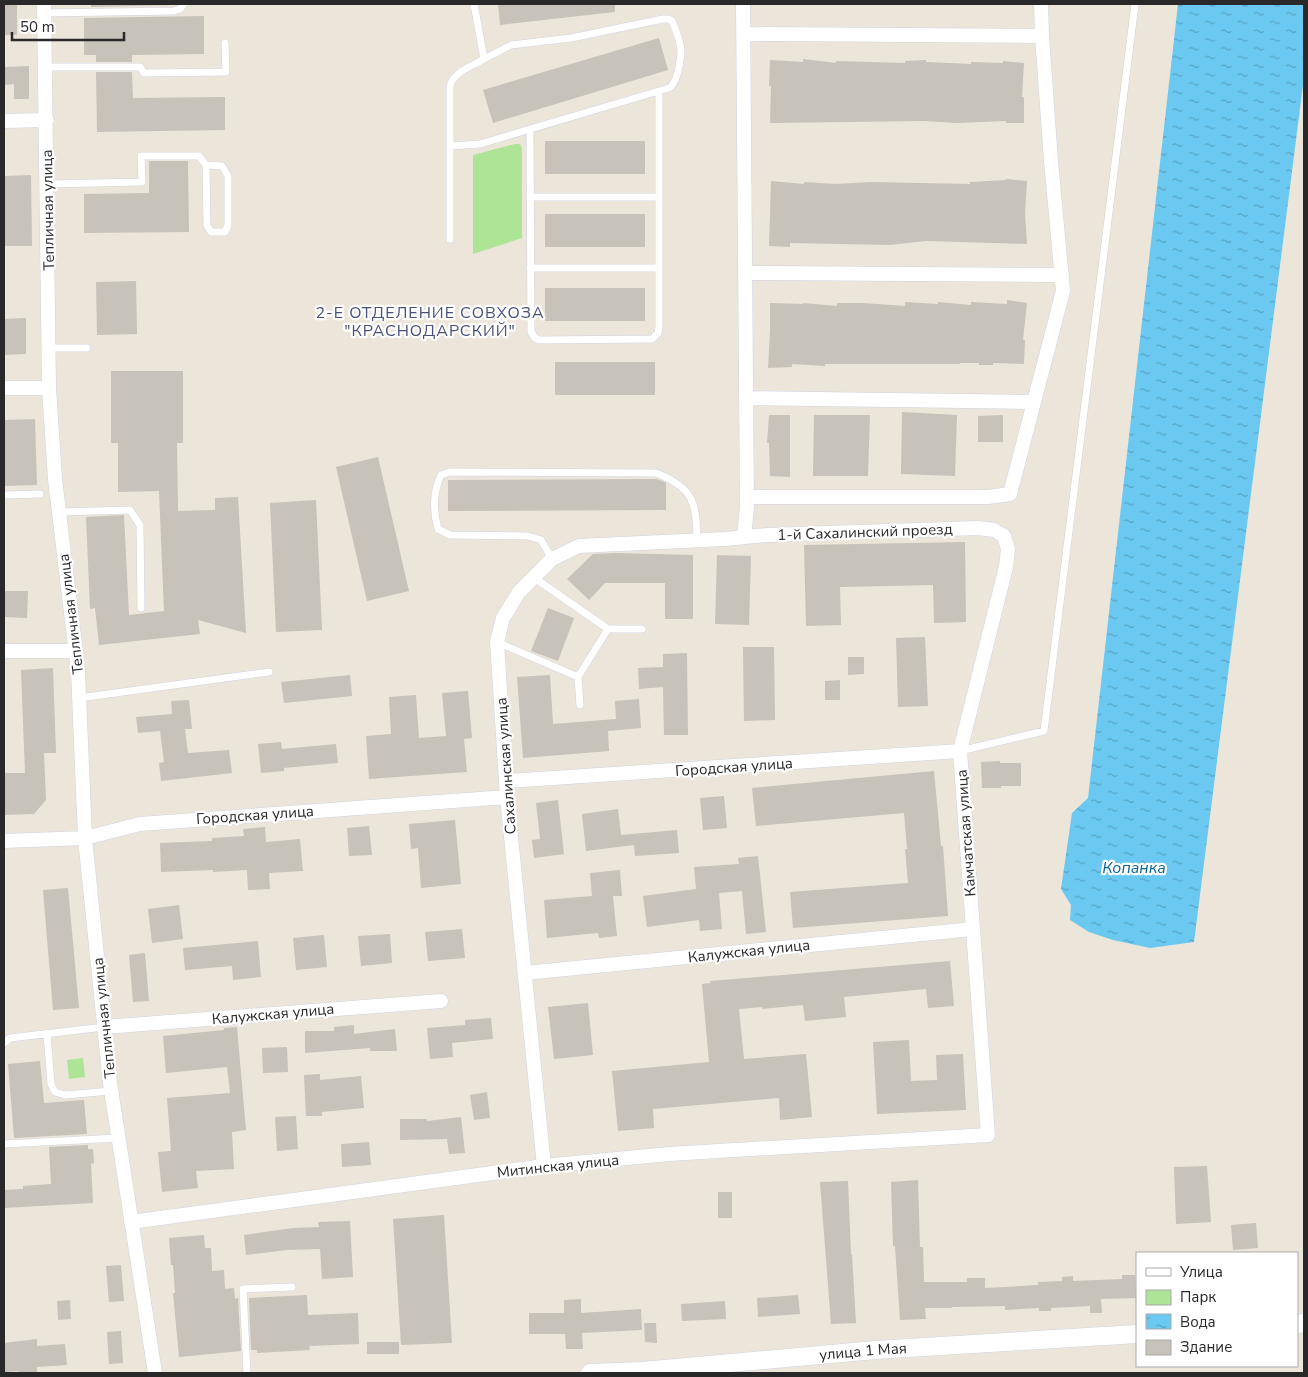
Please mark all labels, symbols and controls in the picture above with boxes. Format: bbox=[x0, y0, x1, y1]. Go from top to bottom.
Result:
scale bar bbox=[12, 10, 125, 42]
text: 50 m bbox=[20, 17, 55, 37]
street label: Тепличная улица bbox=[37, 149, 59, 271]
district label: 2-Е ОТДЕЛЕНИЕ СОВХОЗА "КРАСНОДАРСКИЙ" bbox=[315, 302, 545, 342]
street label: 1-й Сахалинский проезд bbox=[777, 519, 953, 545]
street label: Тепличная улица bbox=[54, 553, 88, 675]
street label: Сахалинская улица bbox=[491, 697, 521, 835]
street label: Городская улица bbox=[674, 753, 794, 781]
street label: Камчатская улица bbox=[952, 769, 980, 897]
street label: Городская улица bbox=[195, 801, 315, 829]
water label: Копанка bbox=[1102, 857, 1166, 879]
street label: Калужская улица bbox=[687, 935, 811, 967]
street label: Тепличная улица bbox=[88, 957, 120, 1079]
street label: Калужская улица bbox=[211, 999, 335, 1029]
street label: Митинская улица bbox=[496, 1150, 620, 1182]
legend bbox=[1136, 1252, 1298, 1367]
text: Улица bbox=[1179, 1262, 1223, 1282]
text: Парк bbox=[1180, 1287, 1216, 1307]
text: Вода bbox=[1180, 1312, 1216, 1332]
text: Здание bbox=[1180, 1337, 1232, 1357]
street label: улица 1 Мая bbox=[819, 1338, 907, 1365]

